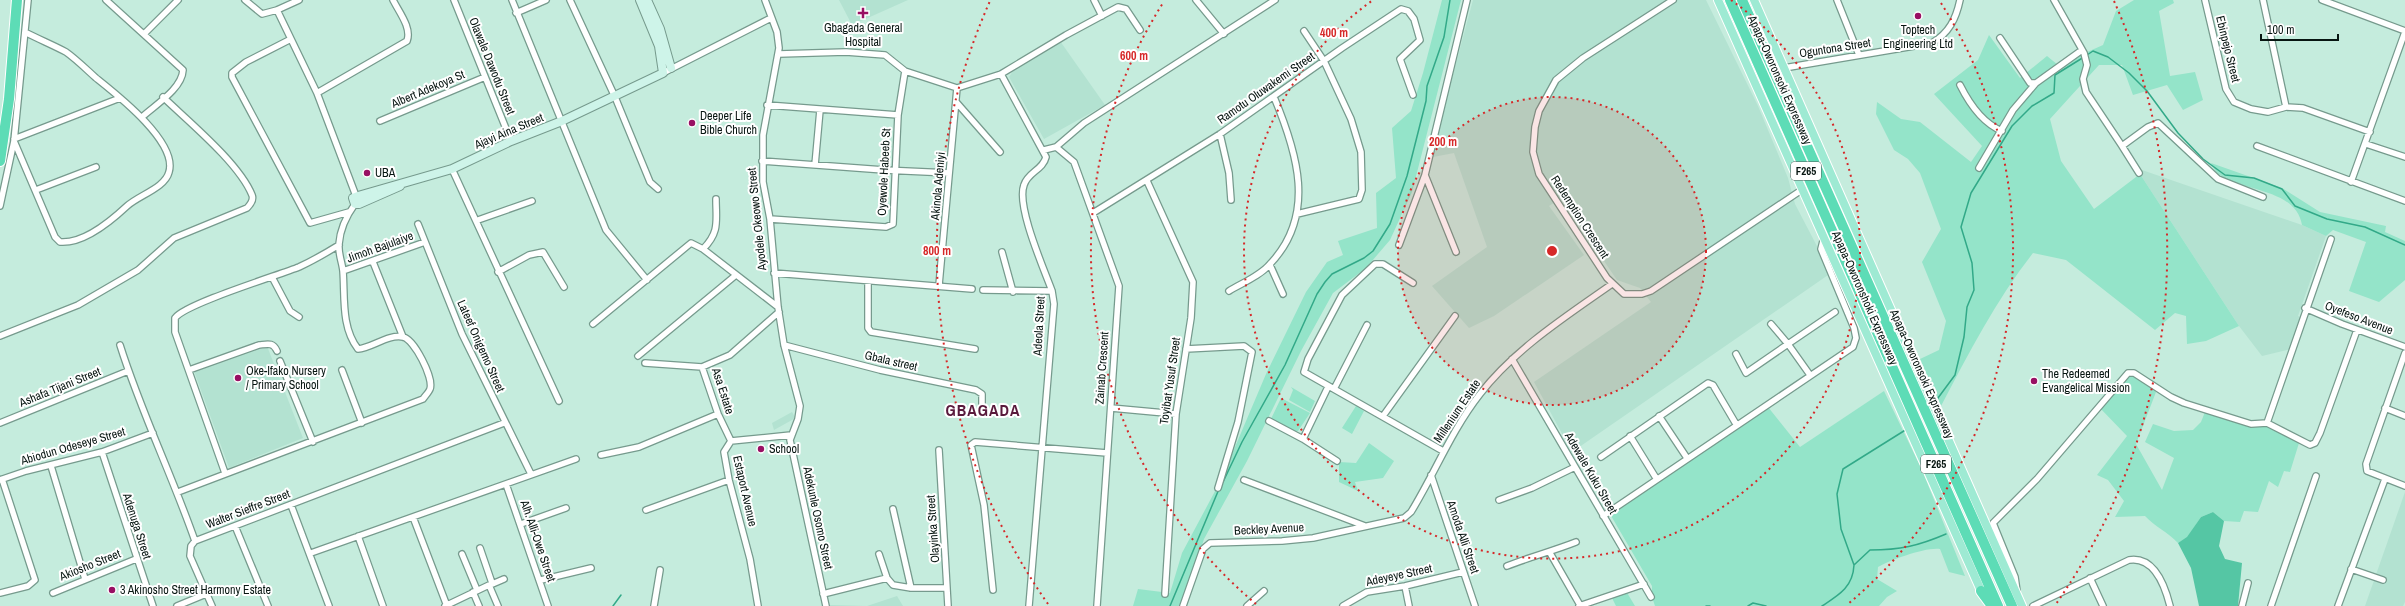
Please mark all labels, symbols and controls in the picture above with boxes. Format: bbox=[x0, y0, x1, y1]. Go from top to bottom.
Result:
marker: Gbagada General Hospital bbox=[857, 7, 869, 19]
marker: Toptech Engineering Ltd bbox=[1913, 11, 1923, 21]
street label: Apapa-Oworonsoki Expressway bbox=[1744, 12, 1816, 147]
street label: Ebinpejo Street bbox=[2212, 14, 2244, 84]
street label: Olawale Dawodu Street bbox=[465, 15, 519, 117]
scale bar bbox=[2261, 16, 2338, 42]
place label: Gbagada General Hospital bbox=[824, 20, 902, 50]
place label: Toptech Engineering Ltd bbox=[1883, 22, 1953, 52]
text: 100 m bbox=[2267, 22, 2294, 38]
text: 400 m bbox=[1320, 25, 1348, 41]
street label: Oguntona Street bbox=[1798, 34, 1872, 62]
text: 600 m bbox=[1120, 48, 1148, 64]
street label: Ramotu Oluwakemi Street bbox=[1214, 48, 1318, 128]
street label: Albert Adekoya St bbox=[388, 66, 467, 112]
place label: Deeper Life Bible Church bbox=[700, 108, 757, 138]
street label: Ajayi Aina Street bbox=[471, 109, 546, 153]
marker: Deeper Life Bible Church bbox=[687, 118, 697, 128]
street label: Oyewole Habeeb St bbox=[874, 128, 894, 216]
text: 200 m bbox=[1429, 134, 1457, 150]
street label: Akinola Adeniyi bbox=[927, 151, 949, 222]
road number: F265 bbox=[1791, 162, 1821, 180]
place label: UBA bbox=[375, 165, 396, 181]
street label: Ayodele Okeowo Street bbox=[744, 167, 770, 272]
marker: UBA bbox=[362, 168, 372, 178]
street label: Redemption Crescent bbox=[1547, 173, 1613, 262]
street label: Apapa-Oworonshoki Expressway bbox=[1828, 227, 1902, 368]
street label: Jimoh Bajulaiye bbox=[344, 228, 416, 266]
text: 800 m bbox=[923, 243, 951, 259]
centre of rings bbox=[1545, 244, 1559, 258]
street label: Adeola Street bbox=[1029, 296, 1049, 357]
street label: Lateef Onigemo Street bbox=[453, 297, 509, 395]
street label: Oyefeso Avenue bbox=[2322, 298, 2396, 338]
street label: Apapa-Oworonsoki Expressway bbox=[1886, 306, 1958, 441]
street label: Zainab Crescent bbox=[1091, 331, 1113, 405]
street label: Toyibat Yusuf Street bbox=[1156, 336, 1184, 426]
street label: Gbala street bbox=[863, 347, 919, 375]
street label: Ashafa Tijani Street bbox=[16, 363, 103, 411]
place label: Oke-Ifako Nursery / Primary School bbox=[246, 363, 326, 393]
street label: Asa Estate bbox=[708, 365, 738, 416]
place label: The Redeemed Evangelical Mission bbox=[2042, 366, 2130, 396]
marker: Oke-Ifako Nursery / Primary School bbox=[233, 373, 243, 383]
street label: Millenium Estate bbox=[1430, 376, 1484, 446]
marker: The Redeemed Evangelical Mission bbox=[2029, 376, 2039, 386]
district label: GBAGADA bbox=[946, 399, 1020, 421]
street label: Abiodun Odeseye Street bbox=[18, 423, 127, 469]
street label: Adewale Kuku Street bbox=[1561, 428, 1621, 517]
place label: School bbox=[769, 441, 799, 457]
marker: School bbox=[756, 444, 766, 454]
street label: Estaport Avenue bbox=[729, 454, 761, 528]
road number: F265 bbox=[1921, 455, 1951, 473]
street label: Adekunle Osomo Street bbox=[799, 464, 837, 571]
street label: Walter Sieffre Street bbox=[204, 486, 292, 532]
street label: Adenuga Street bbox=[119, 490, 155, 561]
street label: Olayinka Street bbox=[923, 494, 943, 563]
street label: Alh. Alli-Owe Street bbox=[516, 497, 560, 584]
street label: Amoda Alli Street bbox=[1443, 497, 1483, 576]
street label: Beckley Avenue bbox=[1234, 519, 1304, 539]
street label: Akiosho Street bbox=[56, 545, 123, 585]
street label: Adeyeye Street bbox=[1363, 560, 1434, 590]
place label: 3 Akinosho Street Harmony Estate bbox=[120, 582, 271, 598]
marker: 3 Akinosho Street Harmony Estate bbox=[107, 585, 117, 595]

